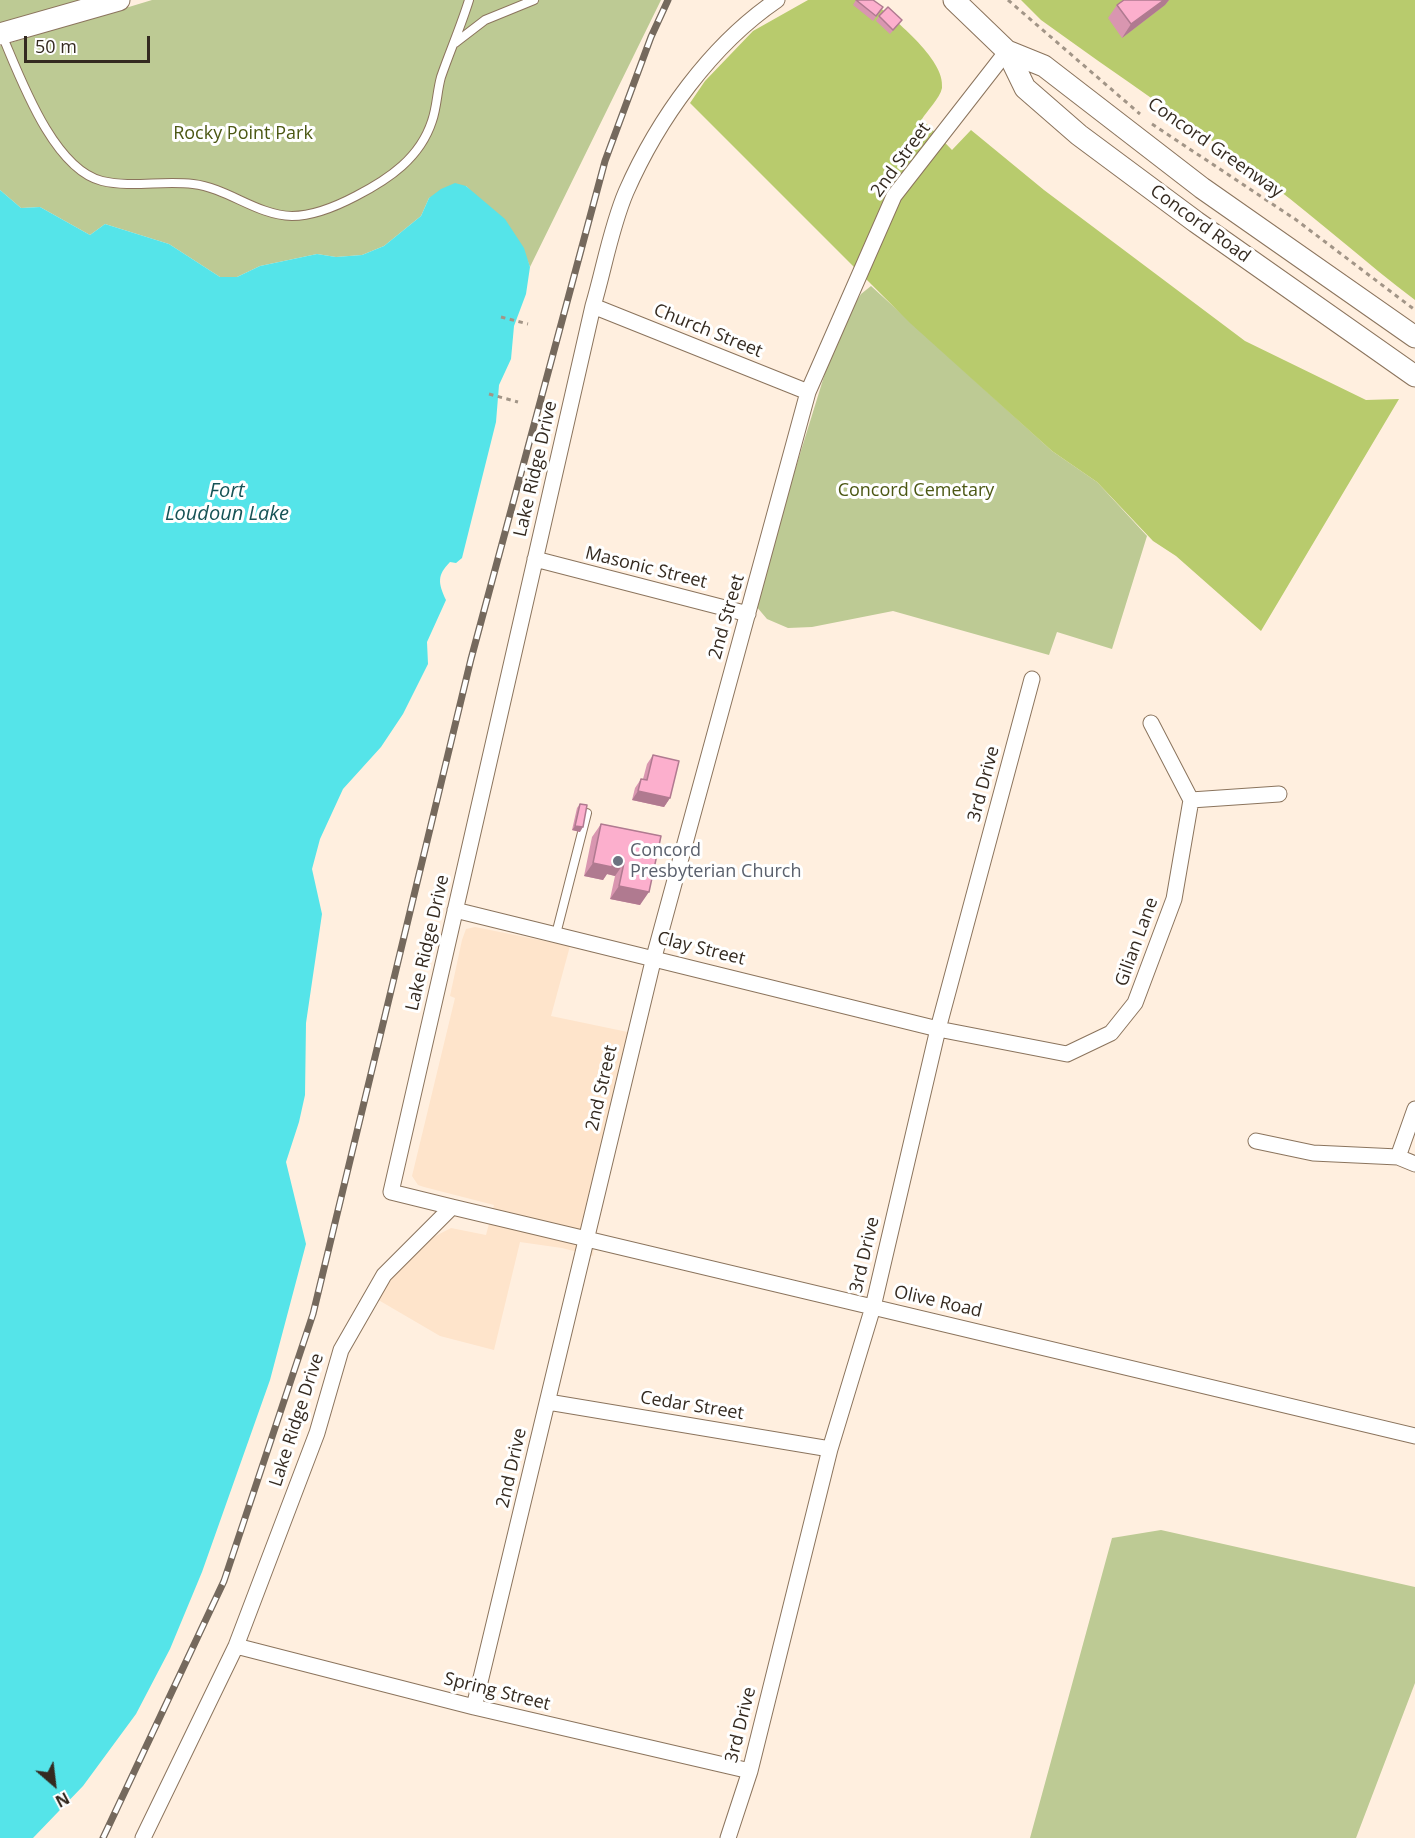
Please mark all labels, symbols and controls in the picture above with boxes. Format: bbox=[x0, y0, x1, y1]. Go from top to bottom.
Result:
scale bar bbox=[27, 24, 153, 62]
text: 50 m bbox=[35, 34, 77, 58]
street label: Concord Greenway bbox=[1143, 93, 1287, 203]
street label: 2nd Street bbox=[867, 118, 935, 202]
park label: Rocky Point Park bbox=[173, 123, 313, 145]
street label: Concord Road bbox=[1146, 180, 1254, 268]
street label: Church Street bbox=[650, 299, 766, 363]
street label: Lake Ridge Drive bbox=[510, 399, 562, 539]
water label: Fort Loudoun Lake bbox=[165, 479, 289, 526]
park label: Concord Cemetary bbox=[838, 480, 994, 502]
street label: Masonic Street bbox=[583, 542, 709, 594]
street label: 2nd Street bbox=[705, 572, 749, 662]
street label: 3rd Drive bbox=[964, 744, 1004, 824]
place label: Concord Presbyterian Church bbox=[630, 840, 801, 882]
marker: Concord Presbyterian Church bbox=[611, 854, 625, 868]
street label: Lake Ridge Drive bbox=[402, 873, 454, 1013]
street label: Gilian Lane bbox=[1111, 895, 1163, 989]
street label: Clay Street bbox=[655, 928, 747, 970]
street label: 2nd Street bbox=[582, 1043, 622, 1133]
street label: 3rd Drive bbox=[846, 1215, 884, 1295]
street label: Olive Road bbox=[892, 1281, 984, 1323]
street label: Lake Ridge Drive bbox=[265, 1351, 329, 1489]
street label: Cedar Street bbox=[639, 1387, 745, 1425]
street label: 2nd Drive bbox=[492, 1426, 532, 1510]
street label: Spring Street bbox=[442, 1668, 552, 1716]
street label: 3rd Drive bbox=[721, 1685, 761, 1765]
north arrow bbox=[24, 1754, 84, 1814]
text: N bbox=[52, 1787, 73, 1813]

